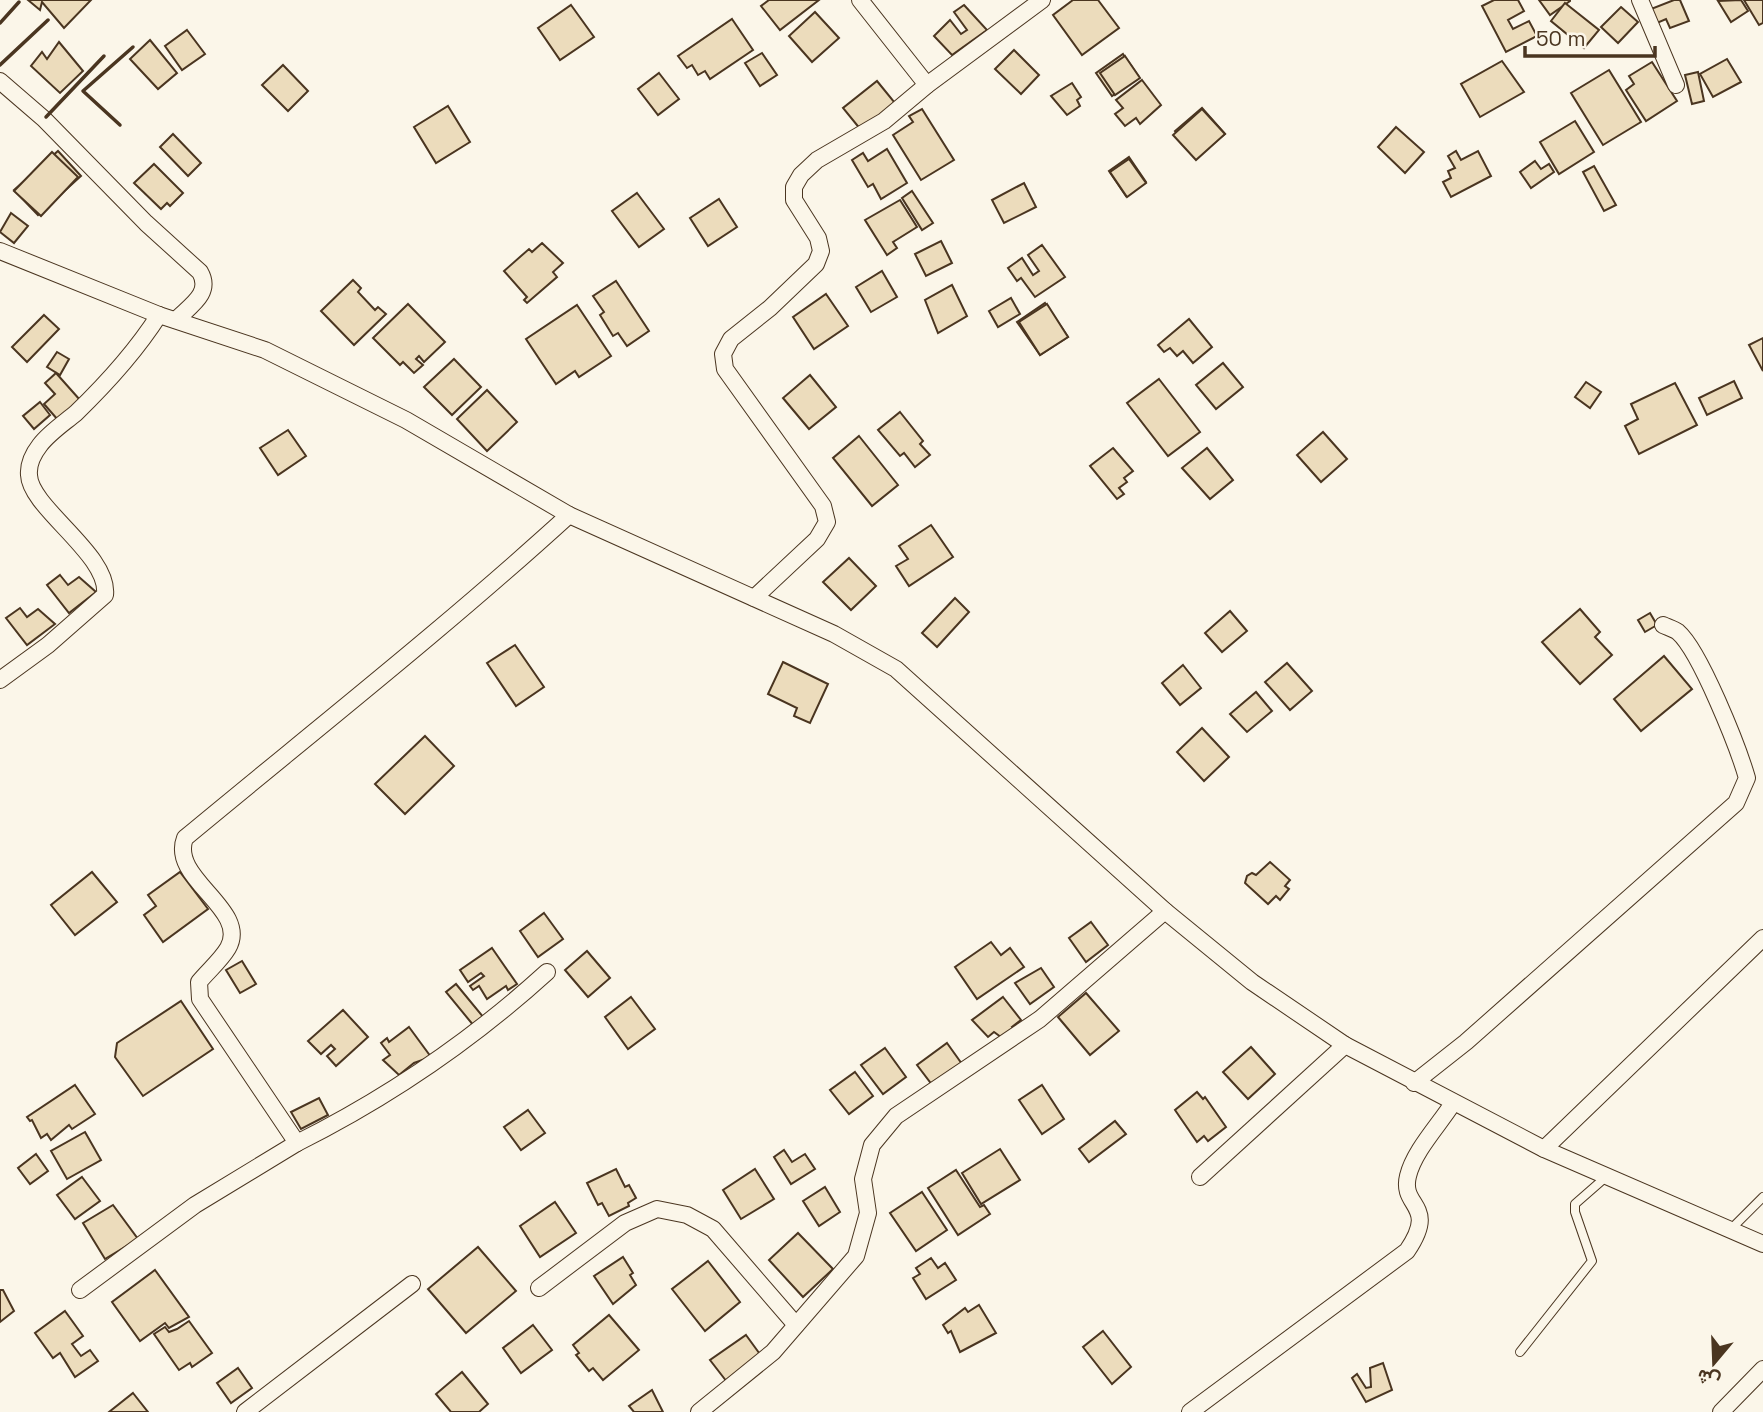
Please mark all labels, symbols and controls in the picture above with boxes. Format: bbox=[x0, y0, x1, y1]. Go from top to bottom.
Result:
scale bar bbox=[1525, 14, 1654, 58]
text: 50 m bbox=[1536, 25, 1586, 52]
north arrow bbox=[1679, 1328, 1749, 1398]
text: ش bbox=[1694, 1363, 1723, 1394]

